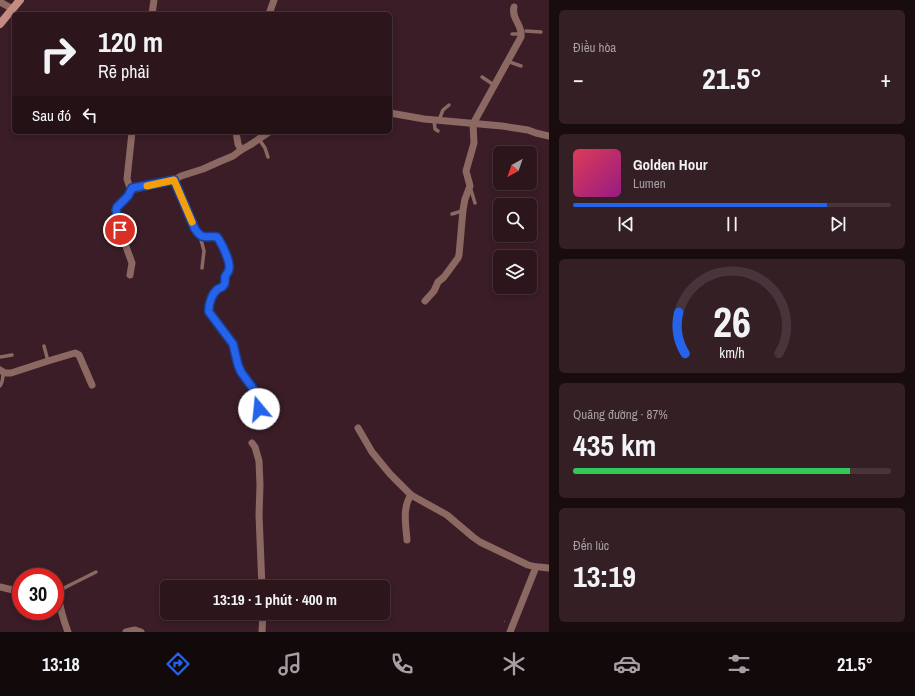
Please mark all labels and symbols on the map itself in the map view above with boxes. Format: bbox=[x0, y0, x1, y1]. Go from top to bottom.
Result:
north arrow bbox=[493, 146, 537, 190]
pin bbox=[103, 213, 137, 247]
position arrow bbox=[238, 388, 280, 430]
speed limit sign: 30 bbox=[12, 568, 64, 620]

